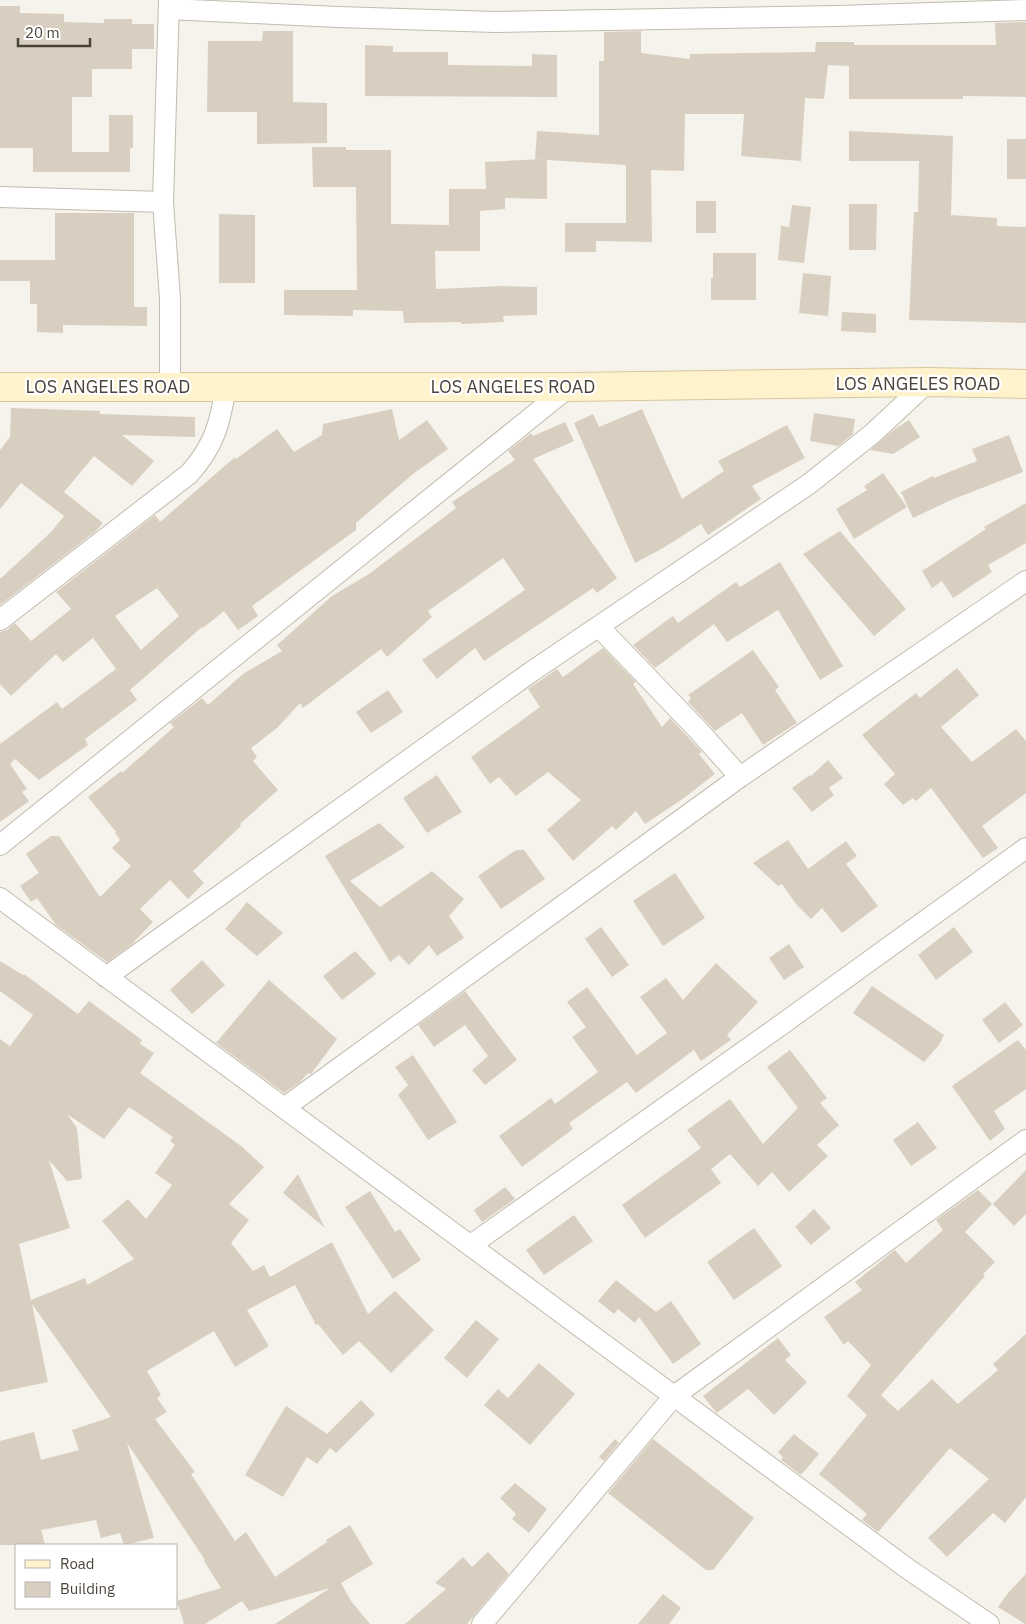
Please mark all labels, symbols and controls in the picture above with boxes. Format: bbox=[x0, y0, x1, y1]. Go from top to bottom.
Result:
scale bar bbox=[18, 15, 90, 47]
text: 20 m bbox=[25, 23, 60, 42]
street label: LOS ANGELES ROAD bbox=[836, 372, 1000, 395]
street label: LOS ANGELES ROAD bbox=[26, 375, 190, 398]
street label: LOS ANGELES ROAD bbox=[431, 375, 595, 398]
legend bbox=[15, 1544, 178, 1609]
text: Road bbox=[60, 1554, 95, 1573]
text: Building bbox=[60, 1579, 115, 1598]

